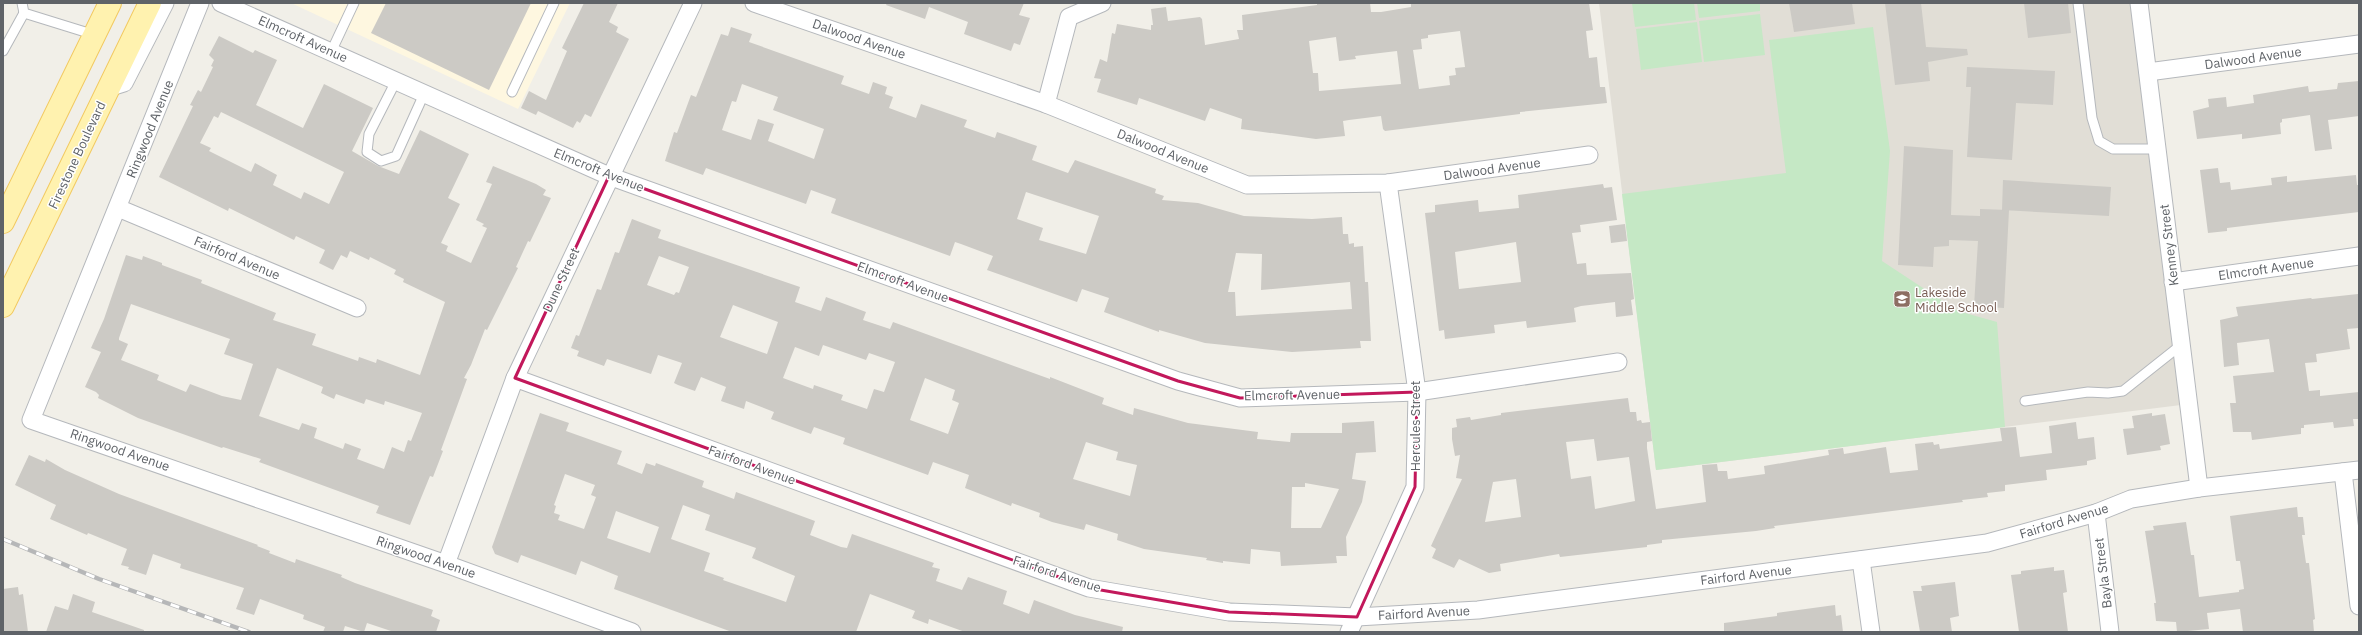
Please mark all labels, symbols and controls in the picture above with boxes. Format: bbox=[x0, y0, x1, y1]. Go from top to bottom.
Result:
street label: Elmcroft Avenue bbox=[256, 12, 350, 66]
street label: Dalwood Avenue bbox=[810, 15, 908, 63]
street label: Dalwood Avenue bbox=[2203, 43, 2303, 73]
street label: Ringwood Avenue bbox=[123, 77, 177, 181]
street label: Firestone Boulevard bbox=[45, 98, 109, 212]
street label: Dalwood Avenue bbox=[1115, 125, 1211, 177]
street label: Elmcroft Avenue bbox=[551, 144, 647, 196]
street label: Dalwood Avenue bbox=[1442, 154, 1542, 184]
street label: Kenney Street bbox=[2156, 203, 2182, 287]
street label: Fairford Avenue bbox=[191, 232, 283, 284]
street label: Dune Street bbox=[539, 245, 583, 315]
street label: Elmcroft Avenue bbox=[2217, 254, 2315, 284]
street label: Elmcroft Avenue bbox=[855, 258, 951, 306]
place label: Lakeside Middle School bbox=[1915, 284, 1998, 316]
school or university icon: Lakeside Middle School bbox=[1892, 289, 1912, 309]
street label: Hercules Street bbox=[1407, 381, 1424, 471]
street label: Elmcroft Avenue bbox=[1244, 386, 1340, 404]
street label: Ringwood Avenue bbox=[68, 425, 172, 475]
street label: Fairford Avenue bbox=[706, 441, 798, 489]
street label: Fairford Avenue bbox=[2018, 499, 2110, 543]
street label: Ringwood Avenue bbox=[374, 532, 478, 582]
street label: Bayla Street bbox=[2090, 537, 2116, 609]
street label: Fairford Avenue bbox=[1011, 552, 1103, 596]
street label: Fairford Avenue bbox=[1699, 561, 1793, 589]
street label: Fairford Avenue bbox=[1378, 602, 1470, 624]

